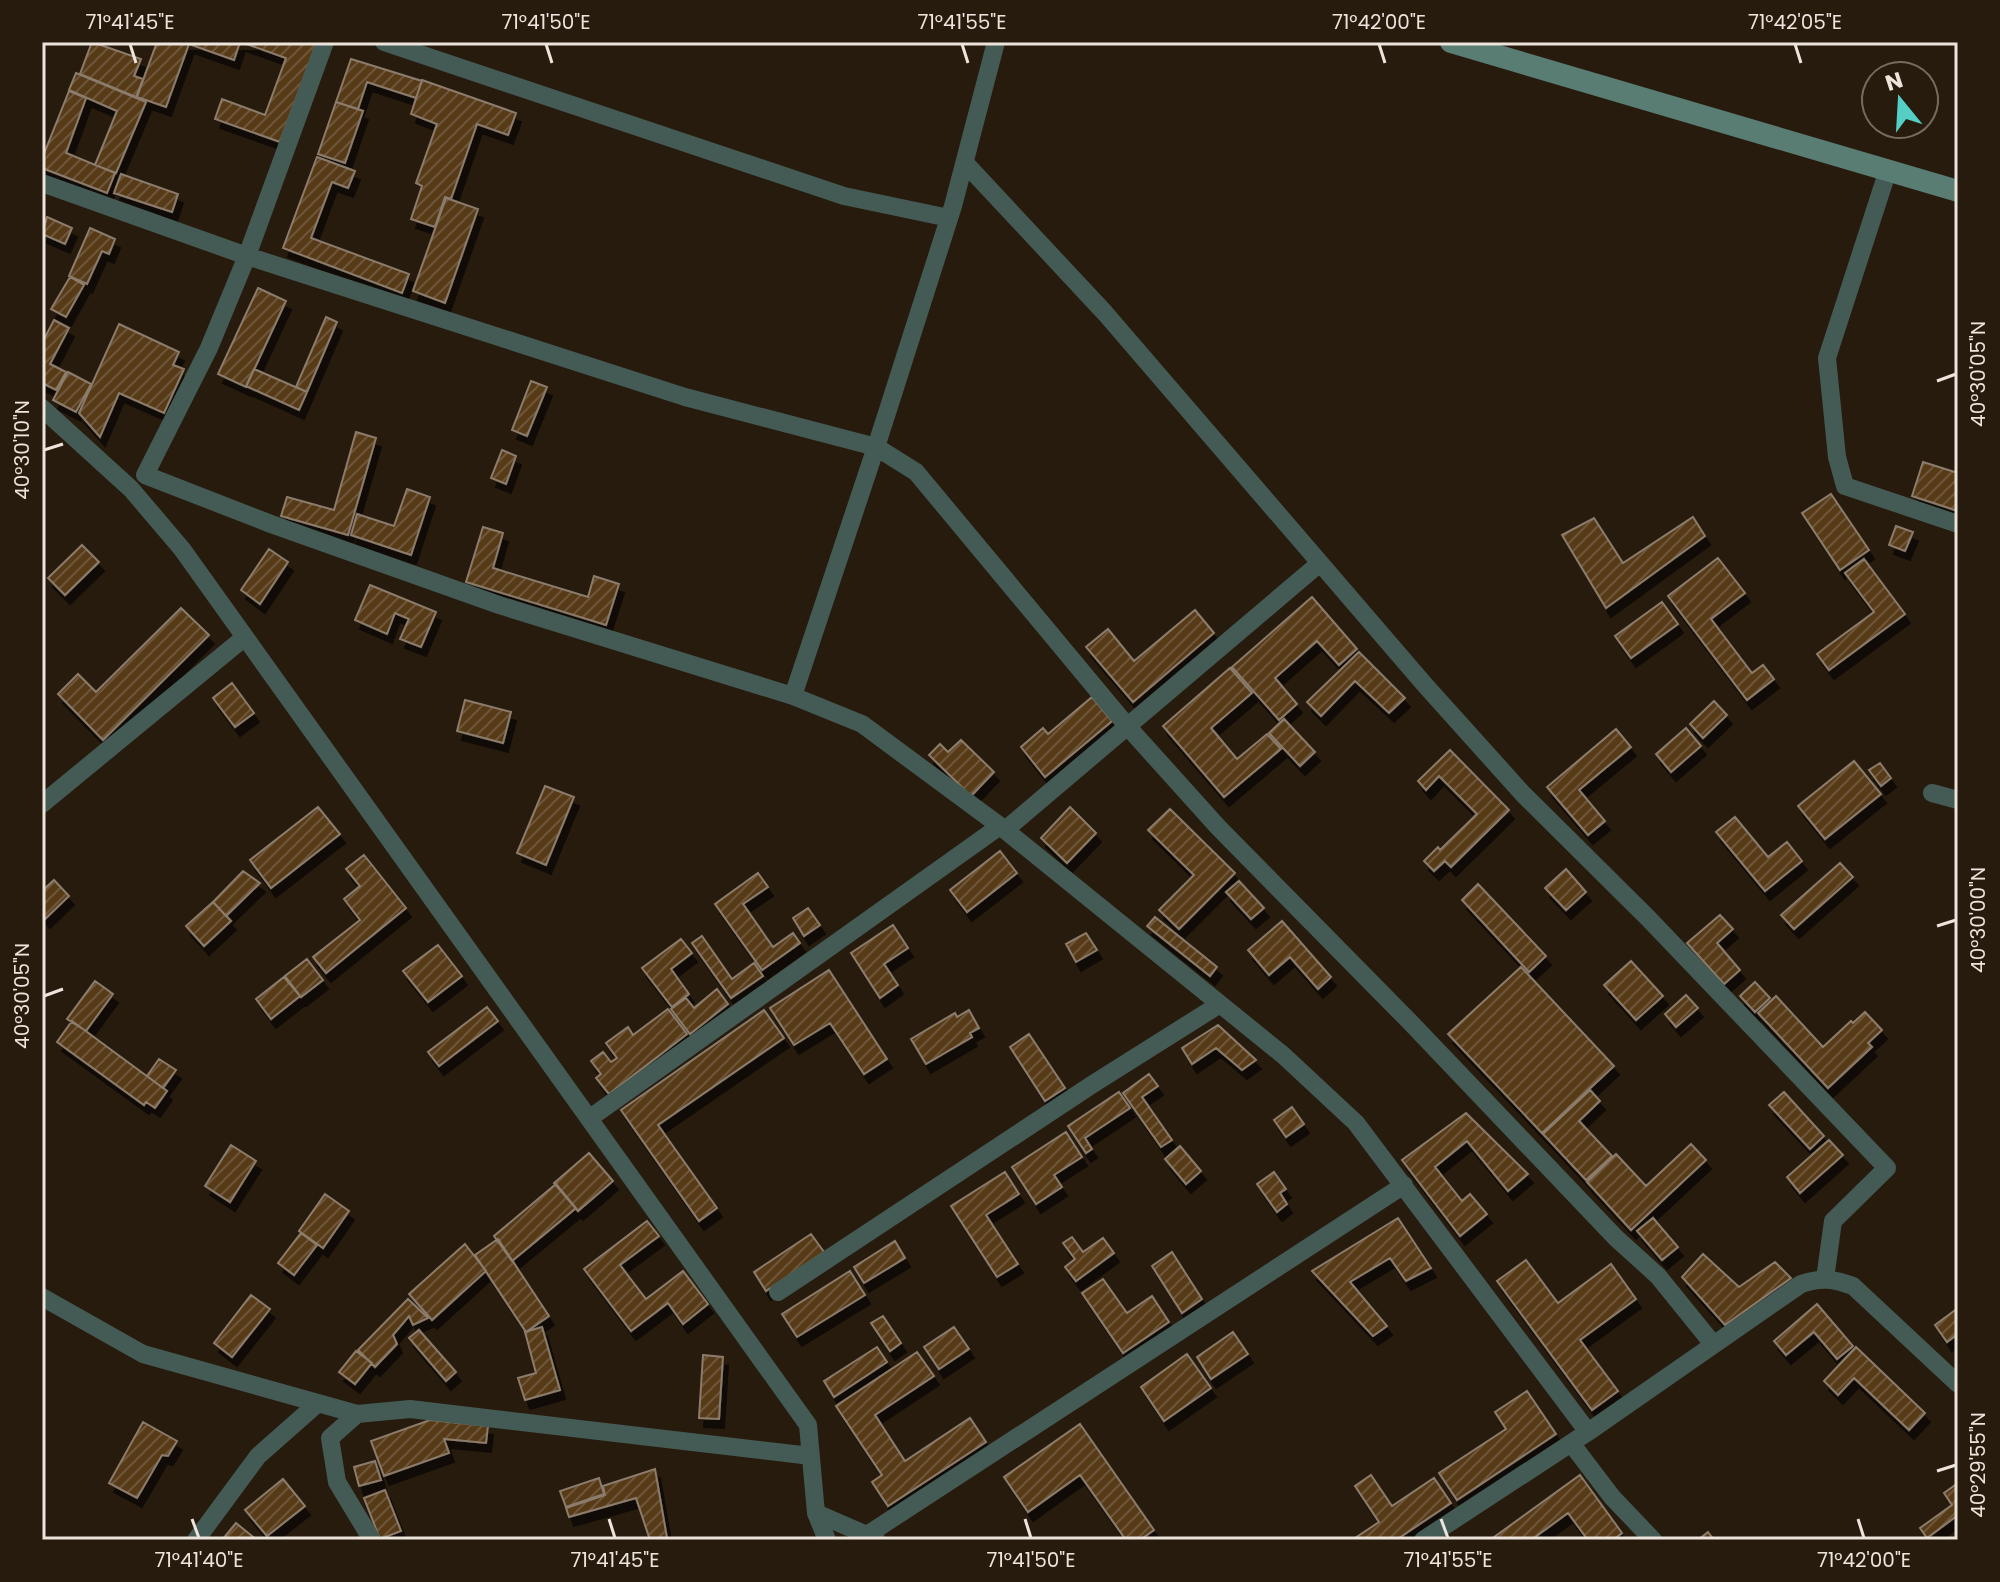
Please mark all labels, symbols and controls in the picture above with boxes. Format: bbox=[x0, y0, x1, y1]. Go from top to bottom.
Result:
text: 71°41'45"E bbox=[86, 8, 174, 36]
text: 71°41'50"E bbox=[502, 8, 590, 36]
text: 71°41'55"E bbox=[918, 8, 1006, 36]
text: 71°42'00"E bbox=[1332, 8, 1426, 36]
text: 71°42'05"E bbox=[1748, 8, 1842, 36]
north arrow bbox=[1860, 60, 1940, 140]
text: N bbox=[1881, 64, 1907, 99]
text: 40°30'05"N bbox=[1964, 321, 1992, 427]
text: 40°30'10"N bbox=[8, 400, 36, 500]
text: 40°30'00"N bbox=[1964, 867, 1992, 973]
text: 40°30'05"N bbox=[8, 943, 36, 1049]
text: 40°29'55"N bbox=[1964, 1412, 1992, 1518]
text: 71°41'40"E bbox=[155, 1546, 243, 1574]
text: 71°41'45"E bbox=[571, 1546, 659, 1574]
text: 71°41'50"E bbox=[987, 1546, 1075, 1574]
text: 71°41'55"E bbox=[1404, 1546, 1492, 1574]
text: 71°42'00"E bbox=[1817, 1546, 1911, 1574]

